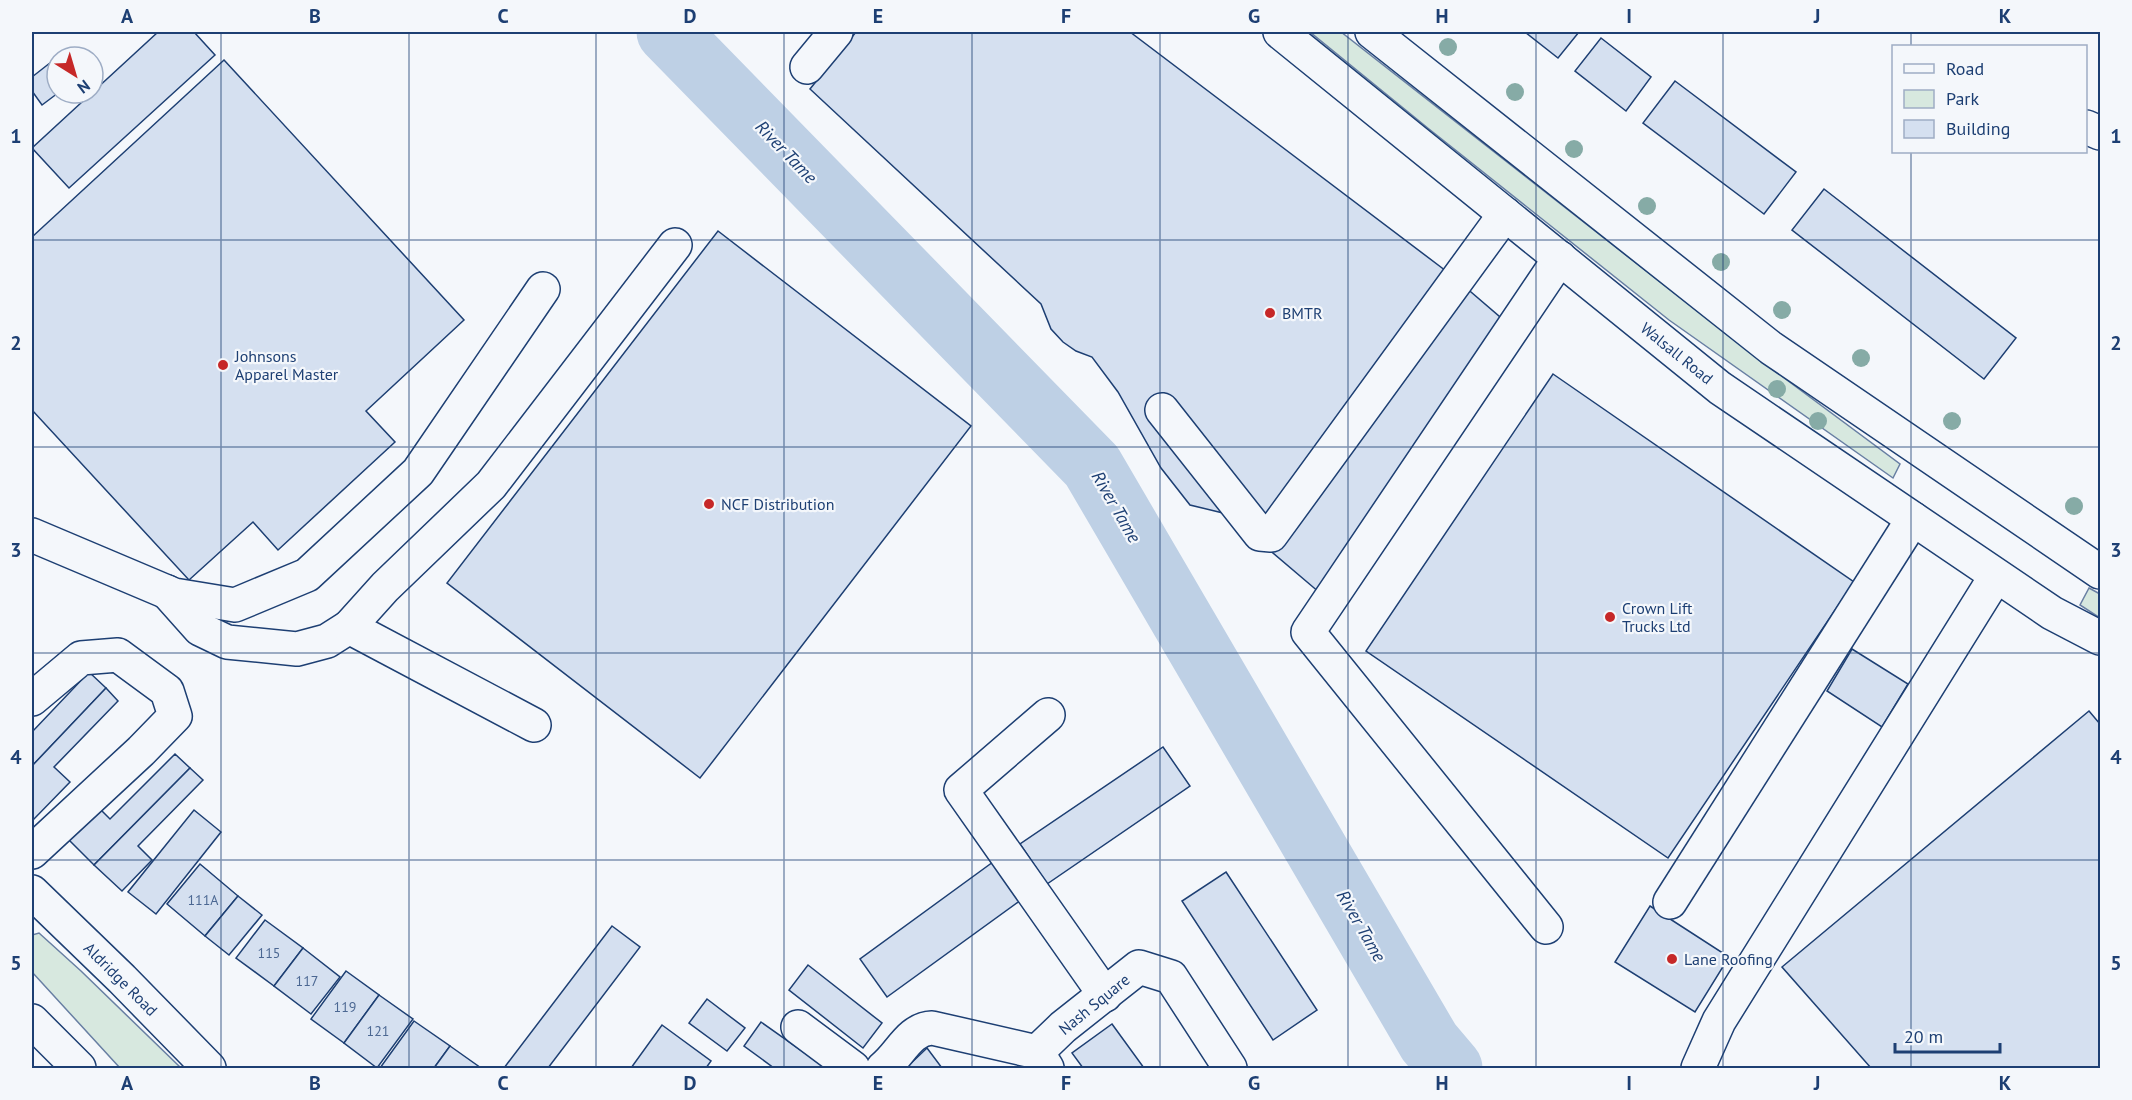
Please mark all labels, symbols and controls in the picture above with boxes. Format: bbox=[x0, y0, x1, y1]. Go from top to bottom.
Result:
text: A bbox=[121, 3, 134, 29]
text: B bbox=[309, 3, 321, 29]
text: C bbox=[497, 3, 509, 29]
text: D bbox=[684, 3, 697, 29]
text: E bbox=[873, 3, 883, 29]
text: F bbox=[1061, 3, 1071, 29]
text: G bbox=[1248, 3, 1260, 29]
text: H bbox=[1435, 3, 1449, 29]
text: I bbox=[1626, 3, 1632, 29]
text: J bbox=[1813, 3, 1820, 29]
text: K bbox=[1999, 3, 2012, 29]
north arrow bbox=[45, 45, 105, 105]
legend bbox=[1892, 45, 2087, 153]
text: Road bbox=[1946, 57, 1984, 80]
text: N bbox=[74, 76, 94, 98]
text: Park bbox=[1946, 87, 1979, 110]
water label: River Tame bbox=[751, 115, 823, 189]
text: Building bbox=[1946, 117, 2010, 140]
text: 1 bbox=[10, 123, 22, 149]
text: 1 bbox=[2110, 123, 2122, 149]
place label: BMTR bbox=[1282, 303, 1322, 323]
marker: BMTR bbox=[1263, 306, 1277, 320]
street label: Walsall Road bbox=[1637, 318, 1717, 388]
text: 2 bbox=[10, 330, 22, 356]
text: 2 bbox=[2110, 330, 2122, 356]
place label: Johnsons Apparel Master bbox=[234, 346, 339, 384]
marker: Johnsons Apparel Master bbox=[216, 358, 230, 372]
water label: River Tame bbox=[1087, 467, 1147, 547]
place label: NCF Distribution bbox=[721, 494, 834, 514]
marker: NCF Distribution bbox=[702, 497, 716, 511]
text: 3 bbox=[10, 537, 22, 563]
text: 3 bbox=[2110, 537, 2122, 563]
place label: Crown Lift Trucks Ltd bbox=[1622, 598, 1693, 636]
marker: Crown Lift Trucks Ltd bbox=[1603, 610, 1617, 624]
text: 4 bbox=[10, 744, 22, 770]
text: 4 bbox=[2110, 744, 2122, 770]
water label: River Tame bbox=[1332, 886, 1392, 966]
house number: 111A bbox=[187, 891, 219, 909]
street label: Aldridge Road bbox=[80, 938, 162, 1020]
house number: 115 bbox=[258, 944, 280, 962]
place label: Lane Roofing bbox=[1684, 949, 1773, 969]
text: 5 bbox=[10, 950, 22, 976]
text: 5 bbox=[2110, 950, 2122, 976]
marker: Lane Roofing bbox=[1665, 952, 1679, 966]
street label: Nash Square bbox=[1054, 969, 1134, 1039]
house number: 117 bbox=[296, 972, 318, 990]
house number: 119 bbox=[334, 998, 356, 1016]
scale bar bbox=[1895, 1016, 2000, 1054]
house number: 121 bbox=[367, 1022, 389, 1040]
text: 20 m bbox=[1904, 1025, 1943, 1048]
text: A bbox=[121, 1070, 134, 1096]
text: B bbox=[309, 1070, 321, 1096]
text: C bbox=[497, 1070, 509, 1096]
text: D bbox=[684, 1070, 697, 1096]
text: E bbox=[873, 1070, 883, 1096]
text: F bbox=[1061, 1070, 1071, 1096]
text: G bbox=[1248, 1070, 1260, 1096]
text: H bbox=[1435, 1070, 1449, 1096]
text: I bbox=[1626, 1070, 1632, 1096]
text: J bbox=[1813, 1070, 1820, 1096]
text: K bbox=[1999, 1070, 2012, 1096]

